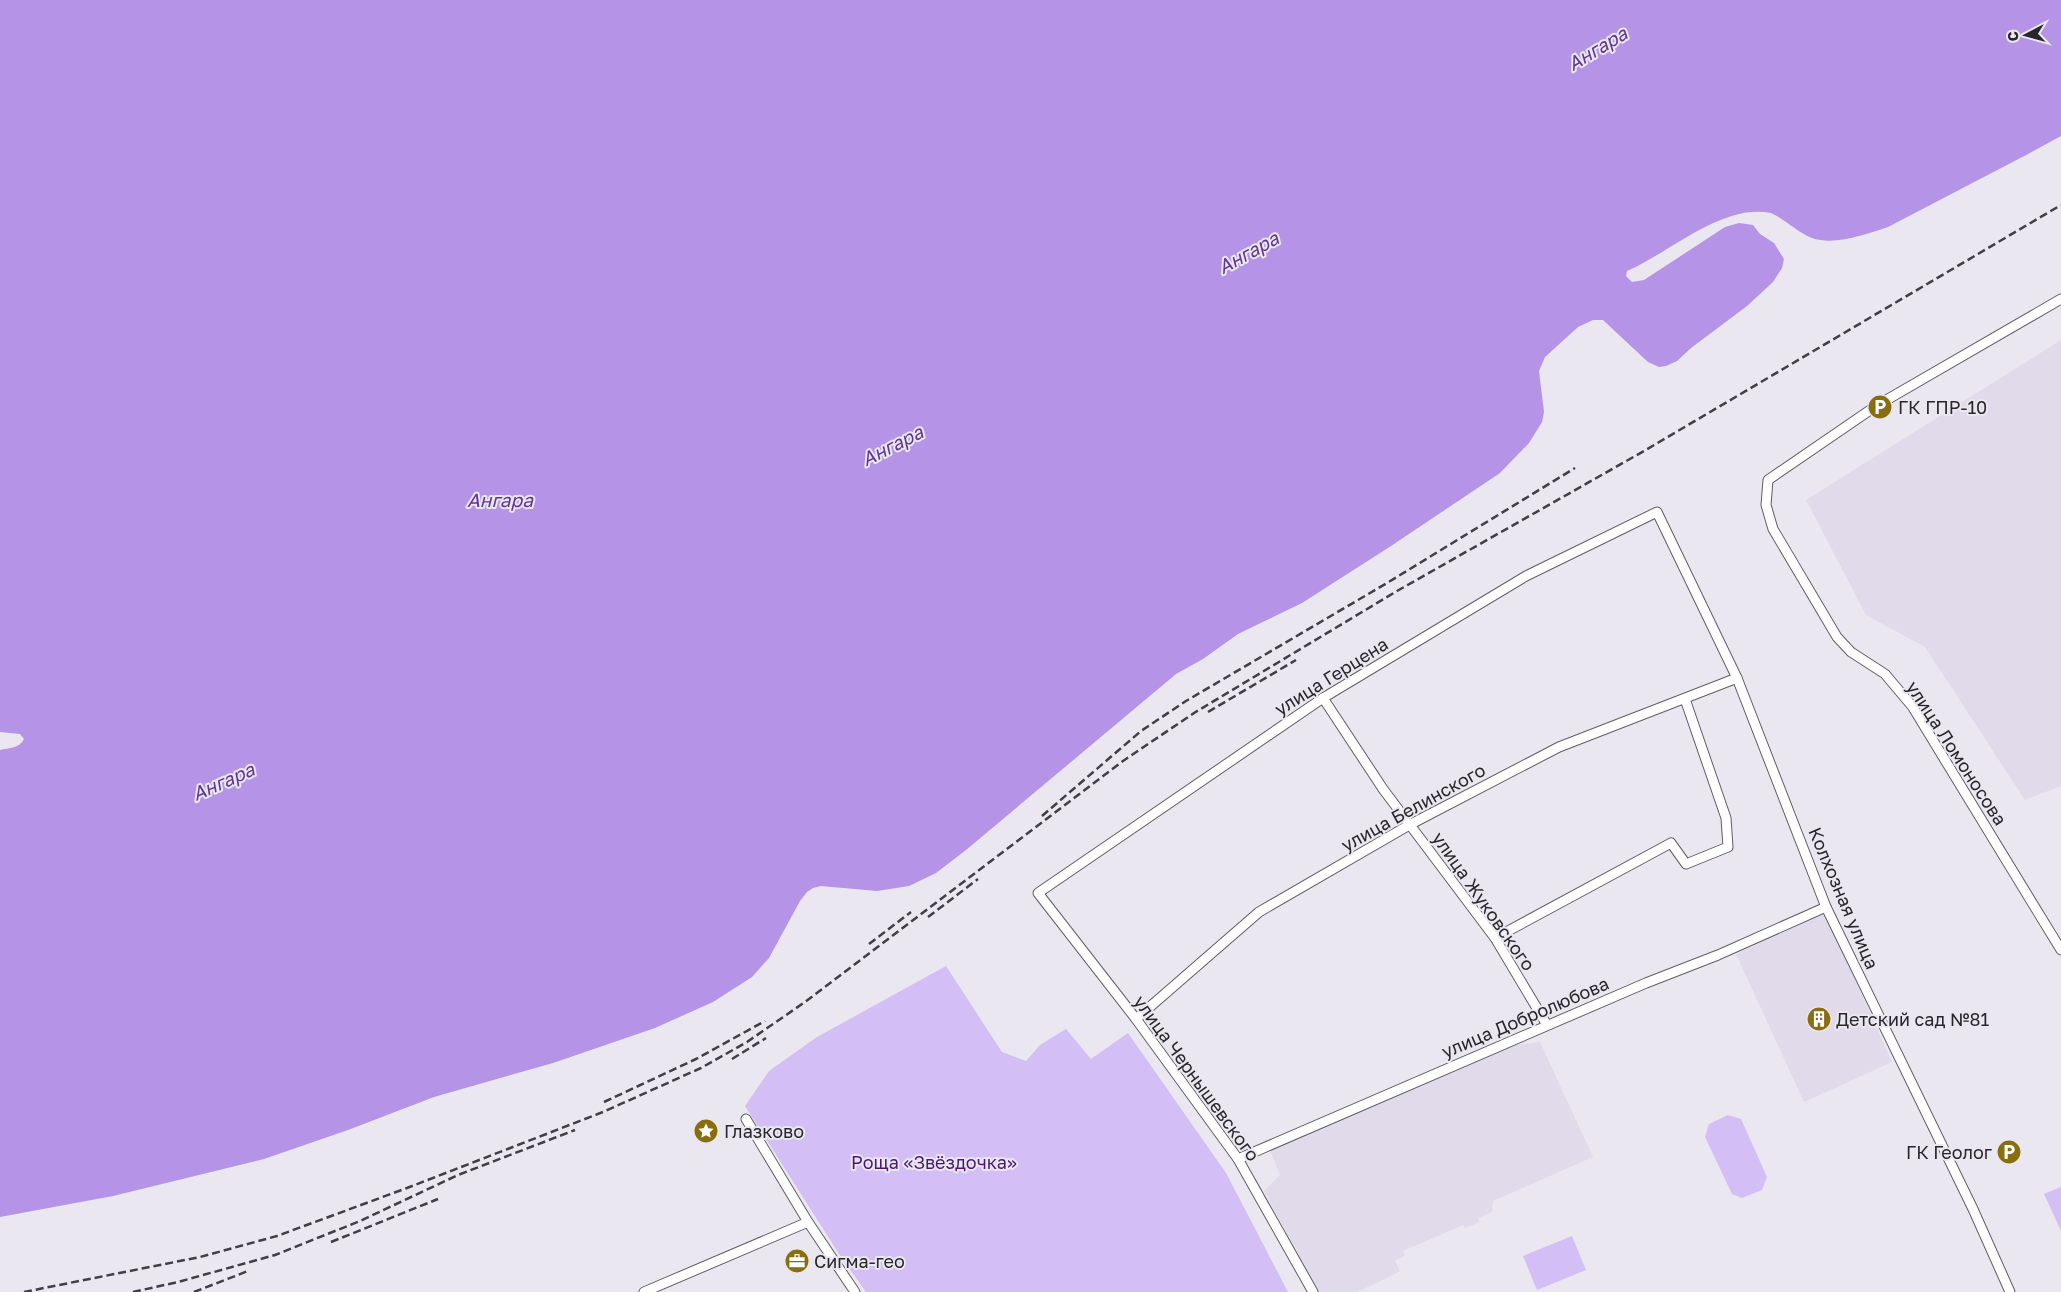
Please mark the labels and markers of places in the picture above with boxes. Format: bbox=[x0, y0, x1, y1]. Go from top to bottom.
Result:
parking icon: ГК ГПР-10 bbox=[1867, 394, 1893, 420]
place label: ГК ГПР-10 bbox=[1898, 396, 1987, 418]
building icon: Детский сад №81 bbox=[1806, 1006, 1832, 1032]
place label: Детский сад №81 bbox=[1836, 1008, 1990, 1030]
place icon: Глазково bbox=[693, 1118, 719, 1144]
place label: Глазково bbox=[724, 1120, 804, 1142]
parking icon: ГК Геолог bbox=[1996, 1139, 2022, 1165]
place label: ГК Геолог bbox=[1906, 1141, 1992, 1163]
office icon: Сигма-гео bbox=[784, 1248, 810, 1274]
place label: Сигма-гео bbox=[814, 1250, 905, 1272]

